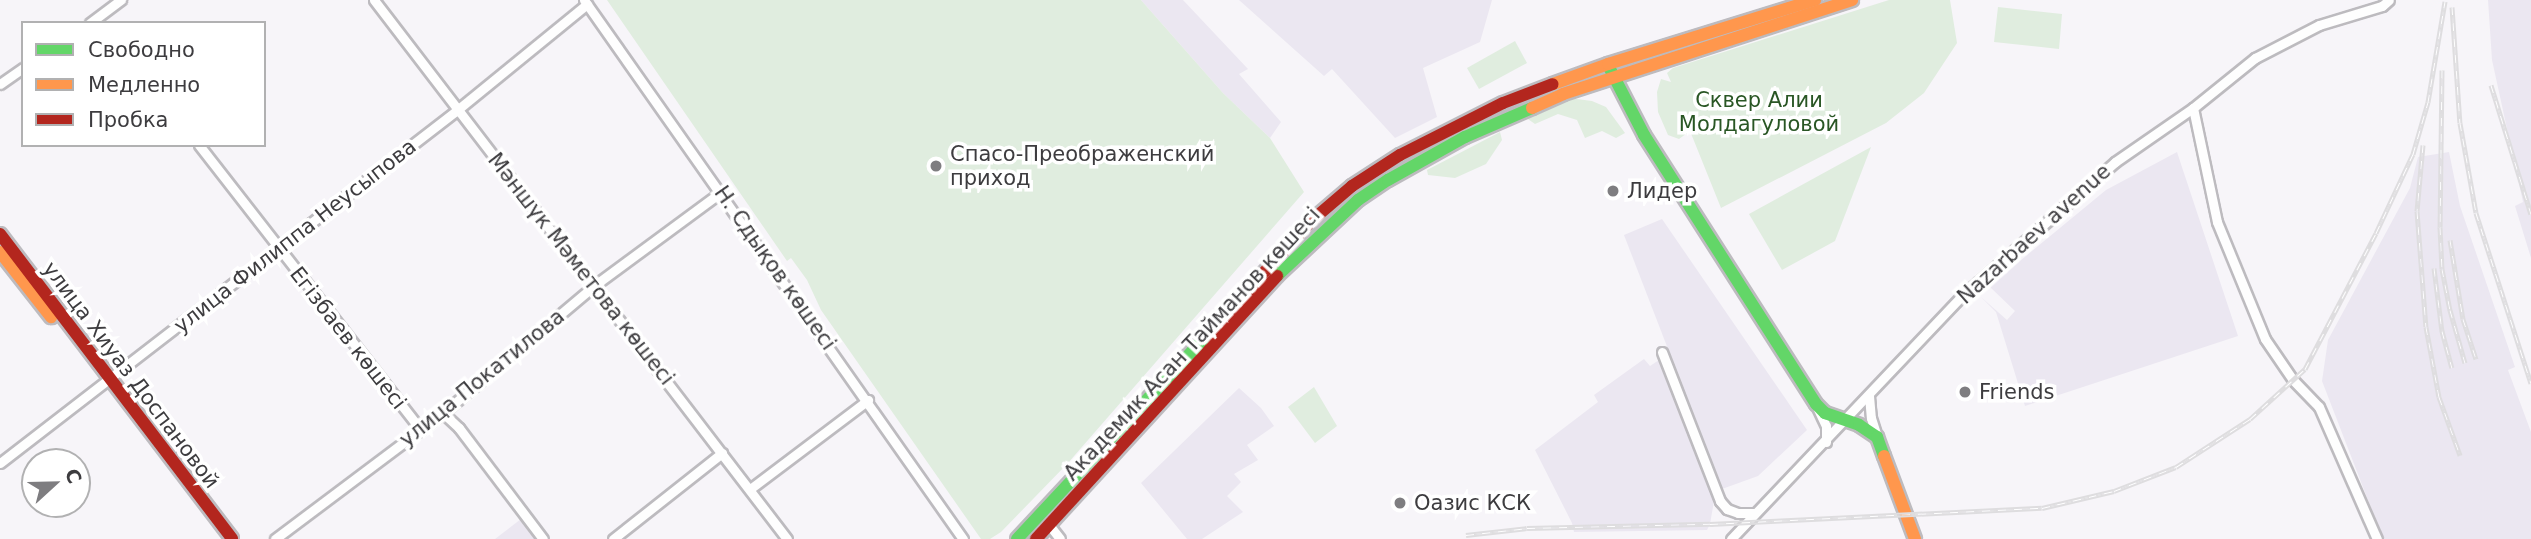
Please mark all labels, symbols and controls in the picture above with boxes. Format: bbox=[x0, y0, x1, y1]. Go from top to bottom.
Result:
legend bbox=[21, 21, 266, 147]
text: Свободно bbox=[88, 38, 195, 62]
text: Медленно bbox=[88, 73, 200, 97]
park label: Сквер Алии Молдагуловой bbox=[1679, 87, 1839, 137]
text: Пробка bbox=[88, 108, 168, 132]
street label: улица Филиппа Неусыпова bbox=[169, 134, 421, 338]
place label: Спасо-Преображенский приход bbox=[950, 141, 1214, 191]
street label: Мәншүк Мәметова көшесі bbox=[483, 148, 679, 390]
marker: Спасо-Преображенский приход bbox=[928, 158, 944, 174]
street label: Nazarbaev avenue bbox=[1952, 159, 2116, 309]
place label: Лидер bbox=[1627, 178, 1697, 204]
street label: Н. Сдықов көшесі bbox=[709, 181, 841, 355]
marker: Лидер bbox=[1605, 183, 1621, 199]
street label: Академик Асан Тайманов көшесі bbox=[1059, 202, 1325, 486]
street label: улица Хиуаз Доспановой bbox=[37, 257, 225, 493]
street label: Егізбаев көшесі bbox=[284, 262, 412, 414]
street label: улица Покатилова bbox=[394, 304, 570, 452]
place label: Friends bbox=[1979, 379, 2055, 405]
marker: Friends bbox=[1957, 384, 1973, 400]
north arrow bbox=[21, 448, 91, 518]
text: С bbox=[61, 465, 86, 486]
place label: Оазис КСК bbox=[1414, 490, 1531, 516]
marker: Оазис КСК bbox=[1392, 495, 1408, 511]

